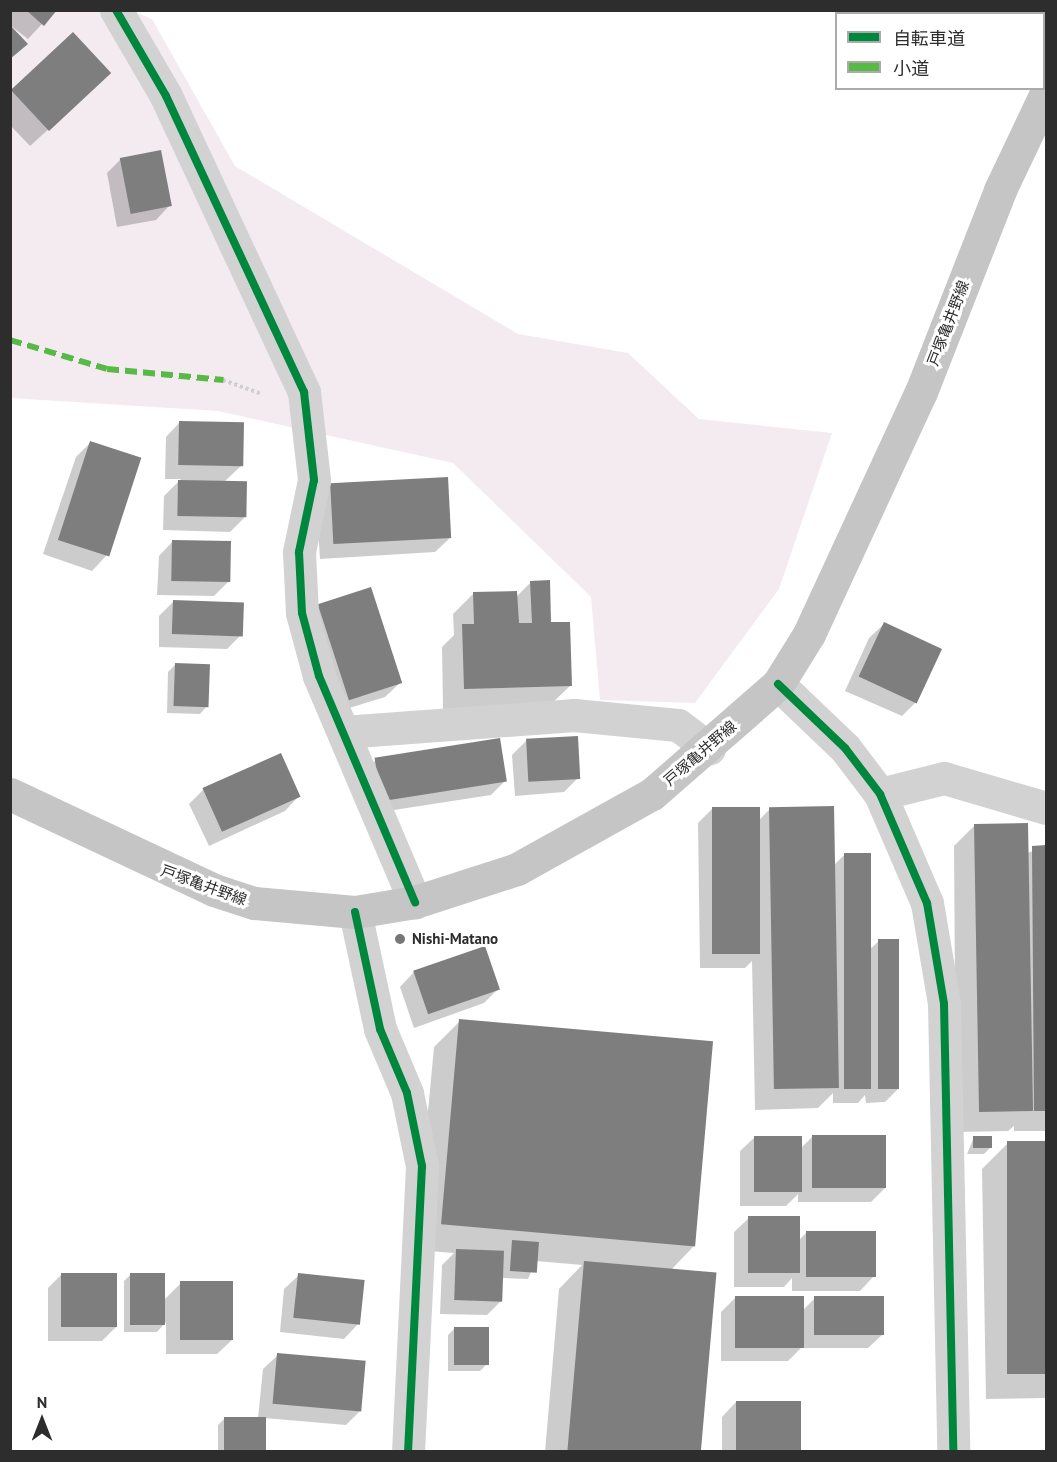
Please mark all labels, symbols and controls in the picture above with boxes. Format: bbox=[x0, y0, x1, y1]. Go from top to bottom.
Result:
legend bbox=[835, 12, 1045, 90]
text: 自転車道 bbox=[893, 27, 965, 50]
text: 小道 bbox=[893, 57, 929, 80]
street label: 戸塚亀井野線 bbox=[923, 278, 973, 368]
street label: 戸塚亀井野線 bbox=[660, 717, 740, 789]
street label: 戸塚亀井野線 bbox=[159, 861, 249, 909]
place label: Nishi-Matano bbox=[412, 930, 498, 948]
marker: Nishi-Matano bbox=[393, 932, 407, 946]
north arrow bbox=[12, 1390, 72, 1450]
text: N bbox=[37, 1392, 47, 1412]

